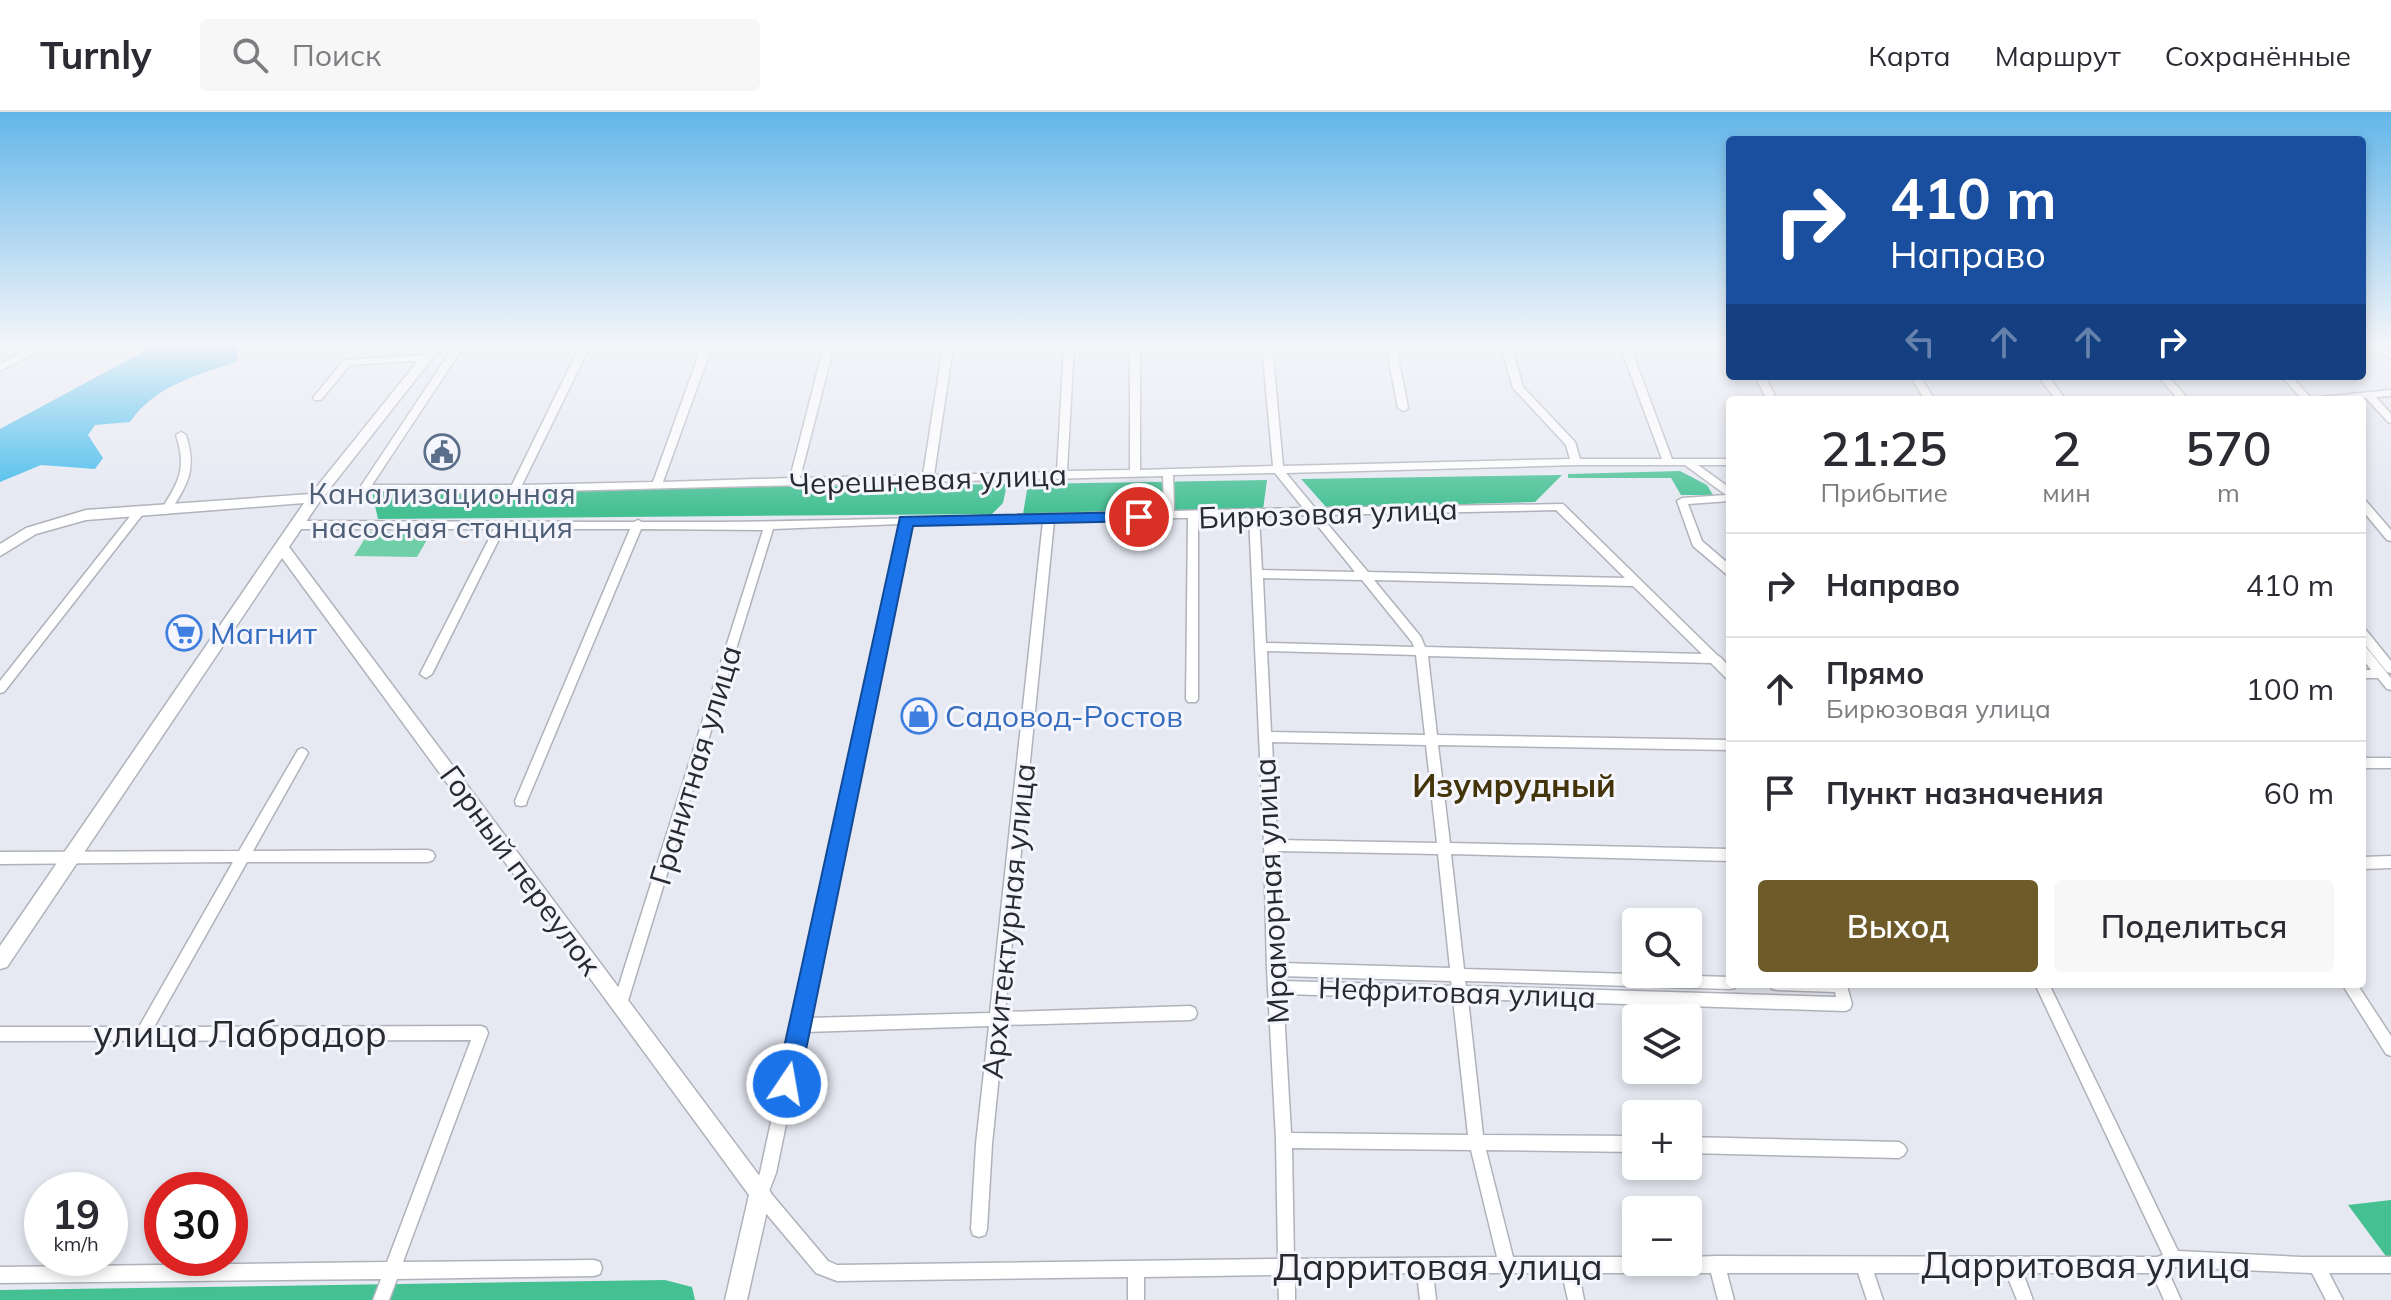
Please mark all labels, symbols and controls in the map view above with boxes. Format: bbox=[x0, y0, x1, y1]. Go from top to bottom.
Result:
search box bbox=[200, 19, 760, 91]
text: Turnly bbox=[40, 31, 152, 79]
icon: search bbox=[228, 33, 272, 77]
text: Поиск bbox=[292, 36, 381, 74]
text: Карта bbox=[1868, 38, 1951, 73]
text: Маршрут bbox=[1995, 38, 2121, 73]
text: Сохранённые bbox=[2165, 38, 2351, 73]
text: 410 m bbox=[1890, 163, 2057, 233]
icon: right bbox=[1758, 168, 1862, 272]
text: Направо bbox=[1890, 232, 2046, 277]
icon: left bbox=[1898, 320, 1942, 364]
icon: ahead bbox=[1982, 320, 2026, 364]
icon: ahead bbox=[2066, 320, 2110, 364]
icon: right bbox=[2150, 320, 2194, 364]
text: 21:25 bbox=[1821, 418, 1947, 478]
text: 2 bbox=[2052, 418, 2081, 478]
text: 570 bbox=[2185, 418, 2272, 478]
public building icon: Канализационная насосная станция bbox=[423, 433, 461, 471]
street label: Черешневая улица bbox=[788, 455, 1068, 503]
place label: Канализационная насосная станция bbox=[308, 474, 576, 546]
text: Прибытие bbox=[1820, 476, 1948, 509]
text: мин bbox=[2042, 476, 2091, 509]
text: m bbox=[2217, 476, 2240, 509]
pin bbox=[1105, 483, 1173, 551]
street label: Бирюзовая улица bbox=[1198, 489, 1458, 537]
icon: arrive bbox=[1117, 495, 1161, 539]
icon: right bbox=[1758, 563, 1802, 607]
text: Направо bbox=[1826, 566, 1960, 604]
text: 410 m bbox=[2246, 566, 2334, 604]
supermarket icon: Магнит bbox=[165, 614, 203, 652]
place label: Магнит bbox=[210, 614, 317, 652]
street label: Гранитная улица bbox=[641, 641, 749, 889]
text: Прямо bbox=[1826, 654, 1924, 692]
icon: ahead bbox=[1758, 667, 1802, 711]
text: 100 m bbox=[2246, 670, 2334, 708]
text: Бирюзовая улица bbox=[1826, 692, 2051, 725]
shop icon: Садовод-Ростов bbox=[900, 697, 938, 735]
place label: Садовод-Ростов bbox=[945, 697, 1183, 735]
street label: Мраморная улица bbox=[1245, 757, 1297, 1025]
street label: Горный переулок bbox=[432, 758, 610, 983]
street label: Архитектурная улица bbox=[973, 761, 1043, 1081]
district label: Изумрудный bbox=[1412, 765, 1616, 805]
icon: arrive bbox=[1758, 771, 1802, 815]
text: Пункт назначения bbox=[1826, 774, 2104, 812]
text: 60 m bbox=[2264, 774, 2334, 812]
button: Выход bbox=[1758, 880, 2038, 972]
button: Поделиться bbox=[2054, 880, 2334, 972]
map controls bbox=[1622, 908, 1702, 1276]
button: search bbox=[1622, 908, 1702, 988]
street label: Нефритовая улица bbox=[1317, 968, 1597, 1016]
button: layers bbox=[1622, 1004, 1702, 1084]
street label: улица Лабрадор bbox=[93, 1011, 387, 1056]
position arrow bbox=[745, 1042, 829, 1126]
button: + bbox=[1622, 1100, 1702, 1180]
speed limit sign: 30 bbox=[144, 1172, 248, 1276]
text: 19 bbox=[52, 1189, 100, 1239]
button: − bbox=[1622, 1196, 1702, 1276]
text: km/h bbox=[53, 1231, 99, 1256]
street label: Дарритовая улица bbox=[1921, 1242, 2251, 1287]
street label: Дарритовая улица bbox=[1273, 1244, 1603, 1289]

